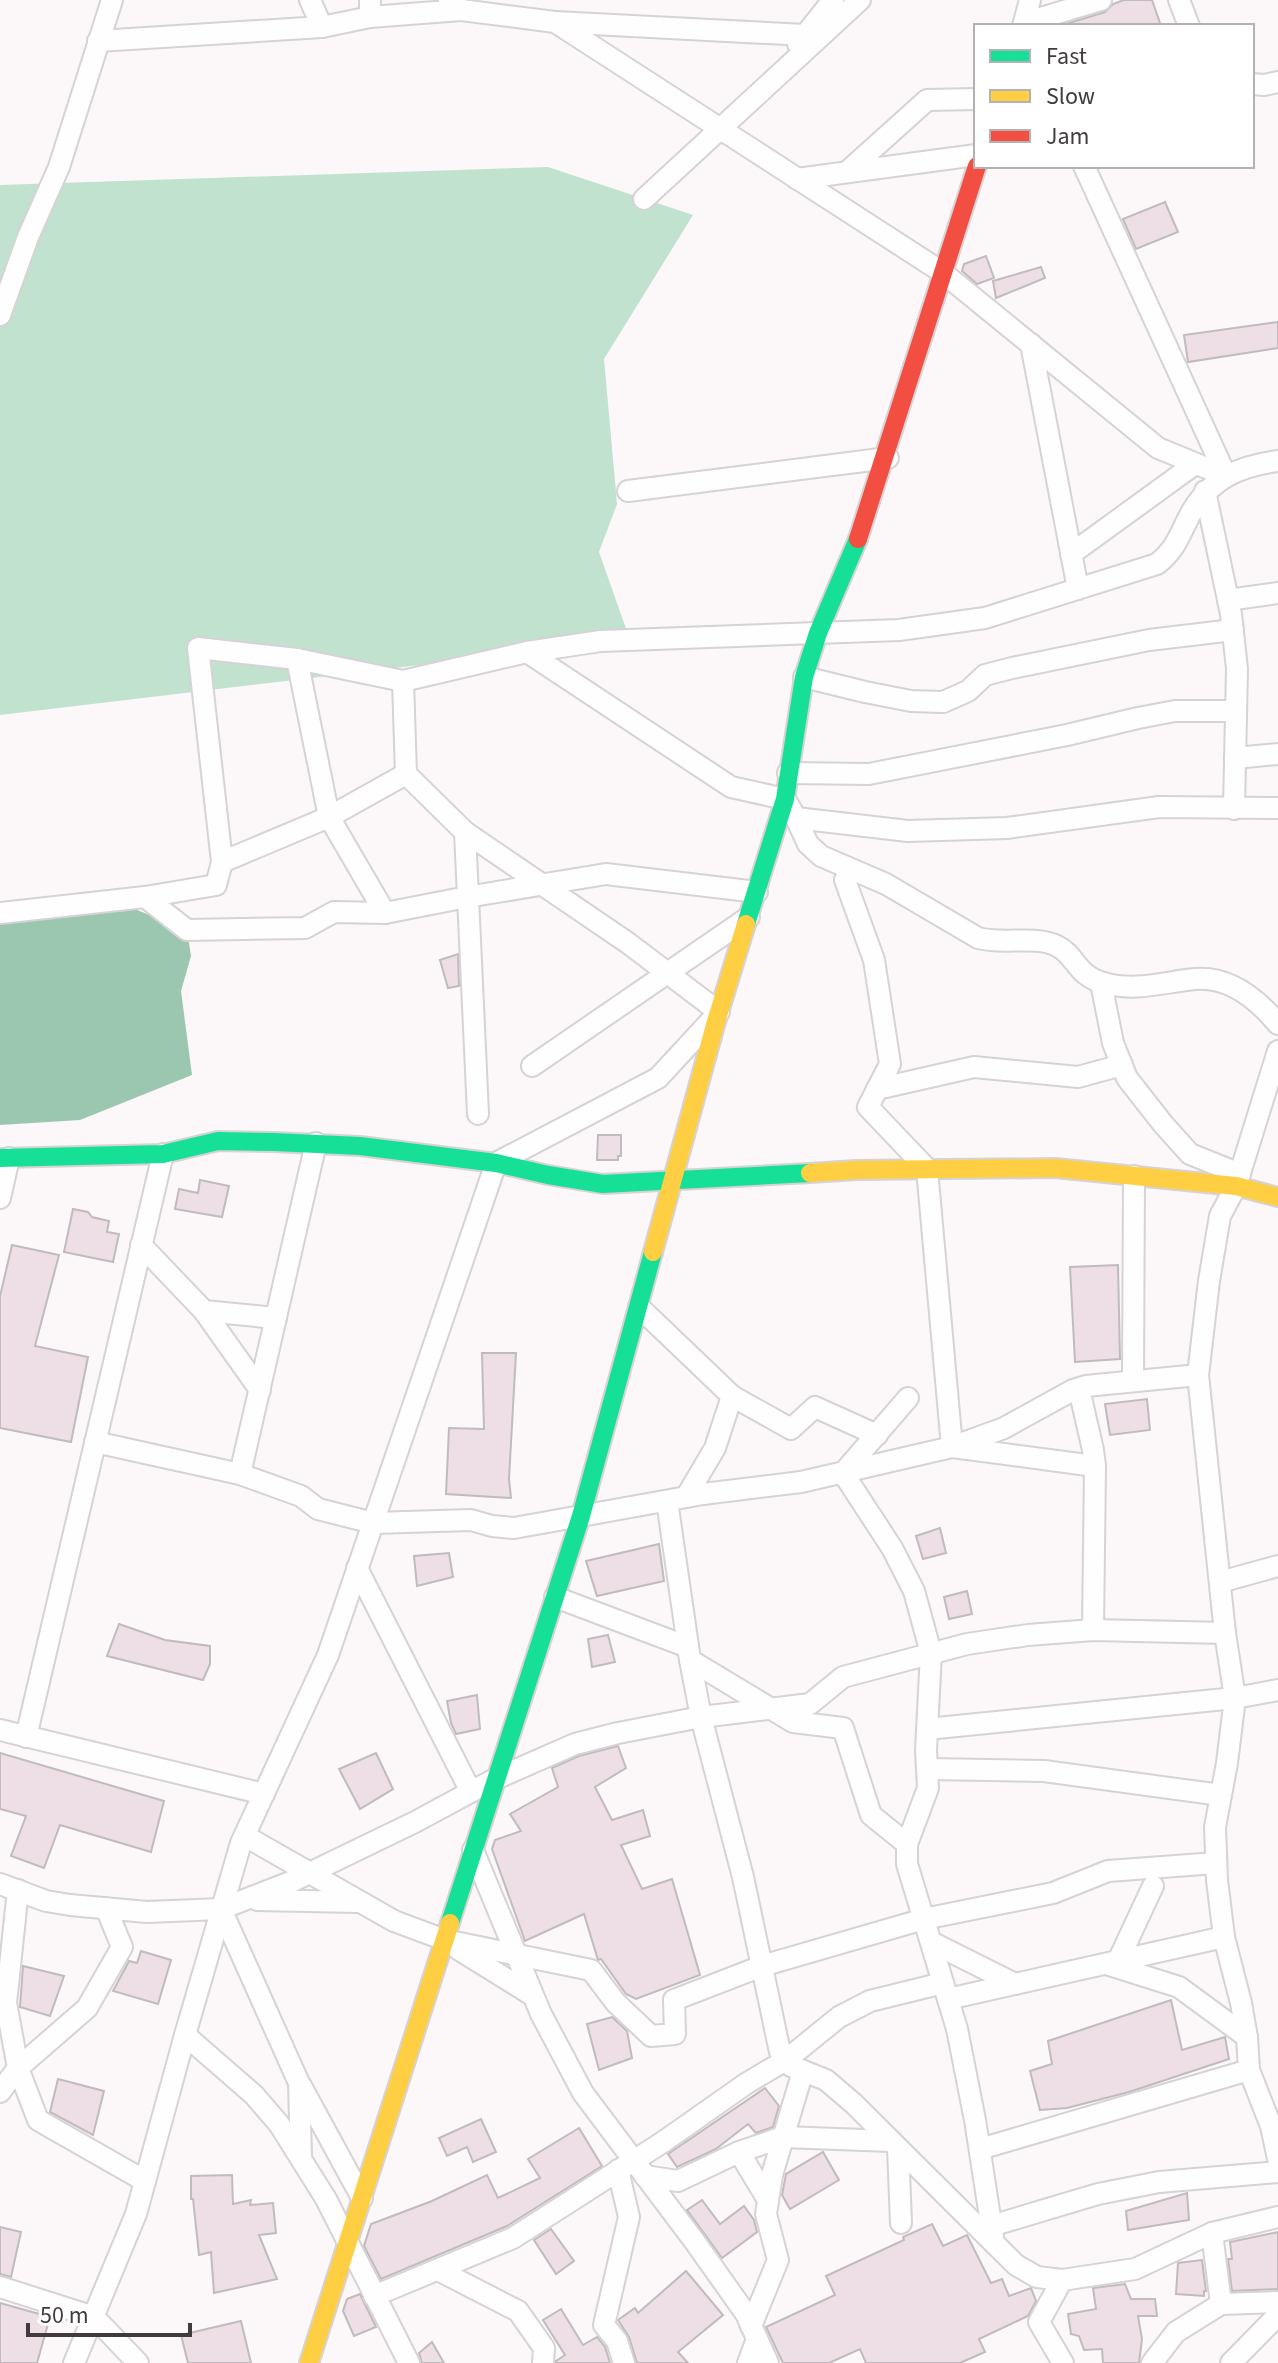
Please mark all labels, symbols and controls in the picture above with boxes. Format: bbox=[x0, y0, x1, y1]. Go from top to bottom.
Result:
legend bbox=[974, 24, 1254, 168]
text: Fast bbox=[1046, 39, 1087, 74]
text: Slow bbox=[1046, 79, 1095, 114]
text: Jam bbox=[1046, 119, 1090, 154]
scale bar bbox=[28, 2287, 190, 2337]
text: 50 m bbox=[40, 2298, 89, 2333]

